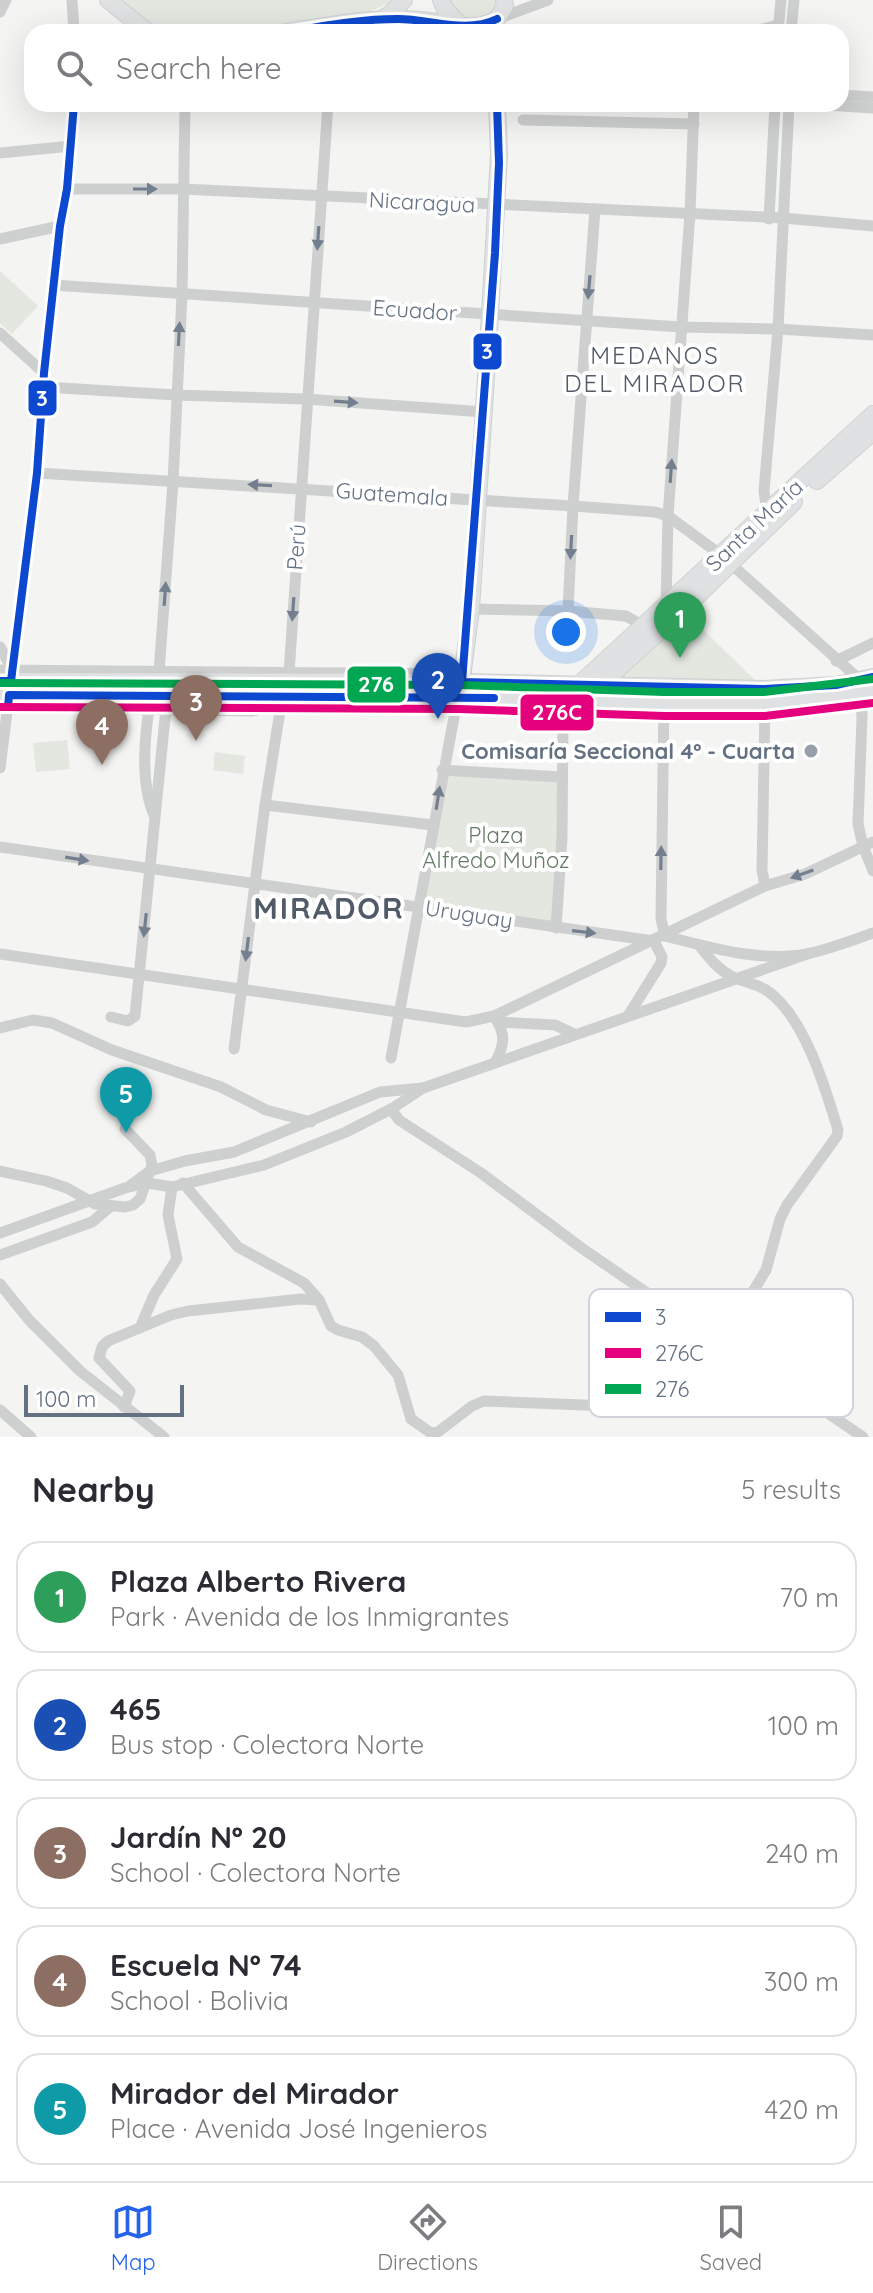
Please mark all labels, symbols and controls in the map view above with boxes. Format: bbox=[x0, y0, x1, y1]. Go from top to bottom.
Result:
search box bbox=[24, 24, 849, 112]
icon: search bbox=[52, 46, 96, 90]
text: Search here bbox=[116, 49, 282, 87]
one-way arrow bbox=[133, 183, 158, 195]
street label: Nicaragua bbox=[368, 185, 476, 219]
one-way arrow bbox=[311, 226, 324, 251]
one-way arrow bbox=[582, 275, 595, 300]
street label: Ecuador bbox=[372, 293, 459, 327]
one-way arrow bbox=[173, 321, 186, 346]
line badge: 3 bbox=[472, 332, 503, 371]
text: 3 bbox=[481, 337, 493, 365]
district label: MEDANOS DEL MIRADOR bbox=[564, 340, 746, 398]
line badge: 3 bbox=[27, 379, 58, 417]
text: 3 bbox=[36, 384, 48, 412]
one-way arrow bbox=[334, 396, 359, 409]
one-way arrow bbox=[665, 458, 678, 483]
street label: Santa María bbox=[699, 473, 809, 577]
street label: Guatemala bbox=[335, 476, 449, 512]
one-way arrow bbox=[247, 479, 272, 492]
street label: Perú bbox=[280, 523, 312, 571]
one-way arrow bbox=[564, 535, 577, 560]
one-way arrow bbox=[159, 581, 172, 606]
pin: 1 bbox=[654, 592, 706, 658]
one-way arrow bbox=[286, 597, 299, 622]
your location bbox=[546, 612, 586, 652]
pin: 2 bbox=[412, 653, 464, 719]
line badge: 276 bbox=[346, 665, 407, 704]
text: 276 bbox=[358, 670, 394, 698]
pin: 3 bbox=[170, 675, 222, 741]
line badge: 276C bbox=[519, 693, 595, 732]
text: 276C bbox=[532, 698, 582, 726]
pin: 4 bbox=[76, 699, 128, 765]
place label: Comisaría Seccional 4º - Cuarta bbox=[461, 737, 795, 765]
marker: Comisaría Seccional 4º - Cuarta bbox=[802, 742, 820, 760]
one-way arrow bbox=[432, 785, 444, 810]
park label: Plaza Alfredo Muñoz bbox=[422, 821, 570, 874]
one-way arrow bbox=[655, 845, 668, 870]
one-way arrow bbox=[65, 853, 90, 866]
one-way arrow bbox=[790, 868, 814, 881]
district label: MIRADOR bbox=[253, 889, 405, 927]
street label: Uruguay bbox=[423, 893, 515, 935]
one-way arrow bbox=[139, 913, 152, 938]
one-way arrow bbox=[572, 926, 597, 939]
one-way arrow bbox=[240, 937, 253, 962]
pin: 5 bbox=[100, 1067, 152, 1133]
legend bbox=[589, 1289, 853, 1417]
text: 3 bbox=[655, 1303, 667, 1331]
text: 276C bbox=[655, 1339, 704, 1367]
text: 276 bbox=[655, 1375, 689, 1403]
scale bar bbox=[24, 1381, 184, 1417]
text: 100 m bbox=[36, 1385, 96, 1413]
text: Nearby bbox=[32, 1468, 155, 1511]
text: 5 results bbox=[741, 1473, 841, 1506]
text: Plaza Alberto Rivera bbox=[110, 1562, 406, 1600]
text: 1 bbox=[55, 1581, 65, 1614]
text: 70 m bbox=[779, 1581, 839, 1614]
text: Park · Avenida de los Inmigrantes bbox=[110, 1600, 509, 1633]
text: 465 bbox=[110, 1690, 162, 1728]
text: 2 bbox=[53, 1709, 67, 1742]
text: 100 m bbox=[768, 1709, 839, 1742]
text: Bus stop · Colectora Norte bbox=[110, 1728, 424, 1761]
text: Jardín Nº 20 bbox=[110, 1818, 286, 1856]
text: 3 bbox=[53, 1837, 67, 1870]
text: 240 m bbox=[765, 1837, 839, 1870]
text: School · Colectora Norte bbox=[110, 1856, 401, 1889]
text: Escuela Nº 74 bbox=[110, 1946, 302, 1984]
text: 4 bbox=[52, 1965, 68, 1998]
text: 300 m bbox=[764, 1965, 839, 1998]
text: School · Bolivia bbox=[110, 1984, 289, 2017]
text: Mirador del Mirador bbox=[110, 2074, 399, 2112]
text: 5 bbox=[53, 2093, 67, 2126]
text: 420 m bbox=[765, 2093, 839, 2126]
text: Place · Avenida José Ingenieros bbox=[110, 2112, 487, 2145]
tab: Map bbox=[111, 2200, 156, 2276]
tab: Directions bbox=[377, 2200, 478, 2276]
tab: Saved bbox=[699, 2200, 762, 2276]

